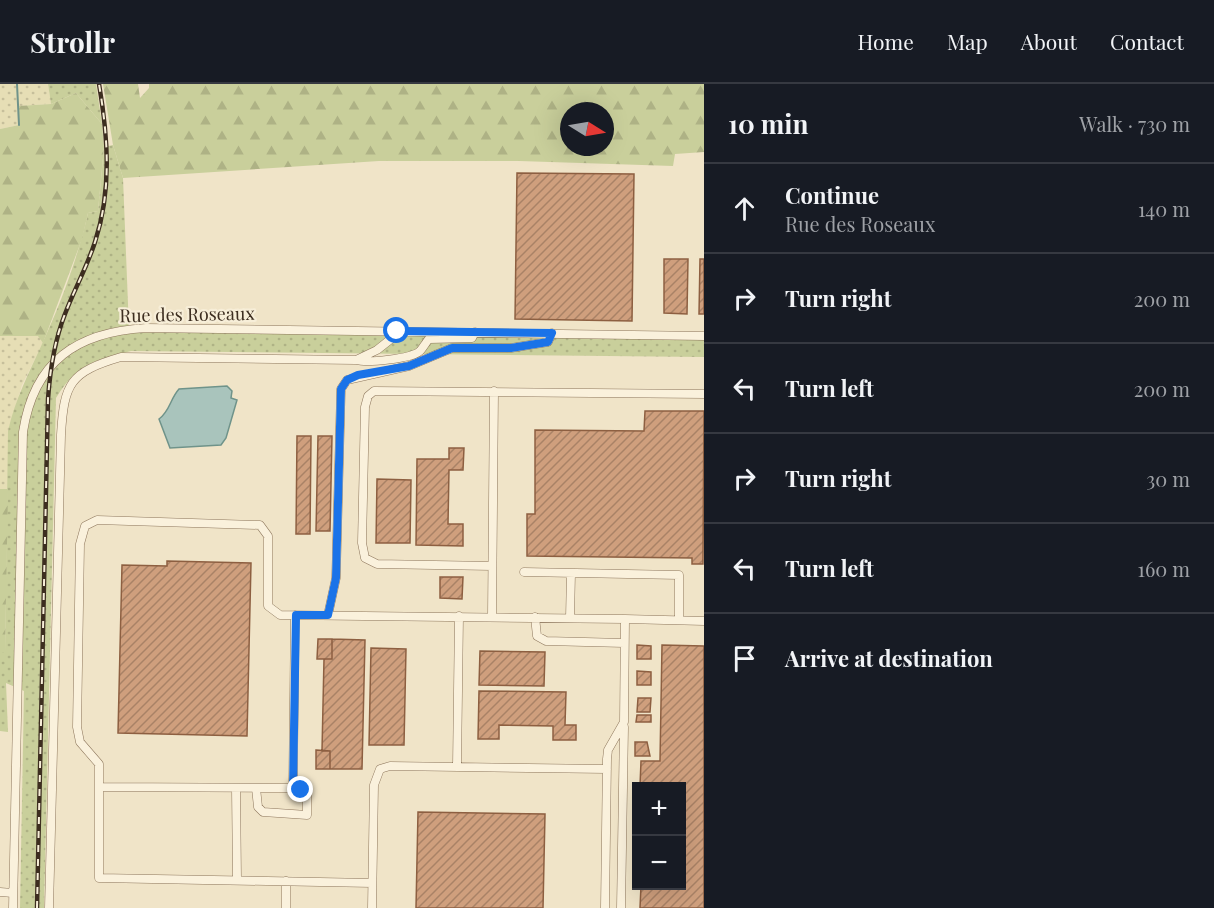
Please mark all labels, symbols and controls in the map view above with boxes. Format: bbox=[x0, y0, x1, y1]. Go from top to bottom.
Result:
text: Strollr bbox=[30, 23, 115, 60]
text: Home bbox=[858, 27, 914, 55]
text: Map bbox=[947, 27, 988, 55]
text: About bbox=[1021, 27, 1077, 55]
text: Contact bbox=[1110, 27, 1184, 55]
north arrow bbox=[560, 102, 614, 156]
text: 10 min bbox=[728, 106, 808, 141]
text: Walk · 730 m bbox=[1079, 110, 1190, 137]
text: Continue bbox=[785, 180, 879, 210]
icon: ahead bbox=[728, 192, 761, 225]
text: 140 m bbox=[1138, 195, 1190, 222]
text: Rue des Roseaux bbox=[785, 210, 935, 237]
icon: right bbox=[728, 282, 761, 315]
text: Turn right bbox=[785, 283, 891, 313]
text: 200 m bbox=[1134, 285, 1190, 312]
street label: Rue des Roseaux bbox=[119, 301, 255, 327]
route start bbox=[383, 317, 409, 343]
icon: left bbox=[728, 372, 761, 405]
text: Turn left bbox=[785, 373, 874, 403]
text: 200 m bbox=[1134, 375, 1190, 402]
icon: right bbox=[728, 462, 761, 495]
text: Turn right bbox=[785, 463, 891, 493]
text: 30 m bbox=[1146, 465, 1190, 492]
icon: left bbox=[728, 552, 761, 585]
text: Turn left bbox=[785, 553, 874, 583]
text: 160 m bbox=[1138, 555, 1190, 582]
icon: arrive bbox=[728, 642, 761, 675]
text: Arrive at destination bbox=[785, 643, 993, 673]
route end bbox=[287, 776, 313, 802]
map controls bbox=[632, 782, 686, 890]
button: + bbox=[632, 782, 686, 836]
button: − bbox=[632, 836, 686, 890]

